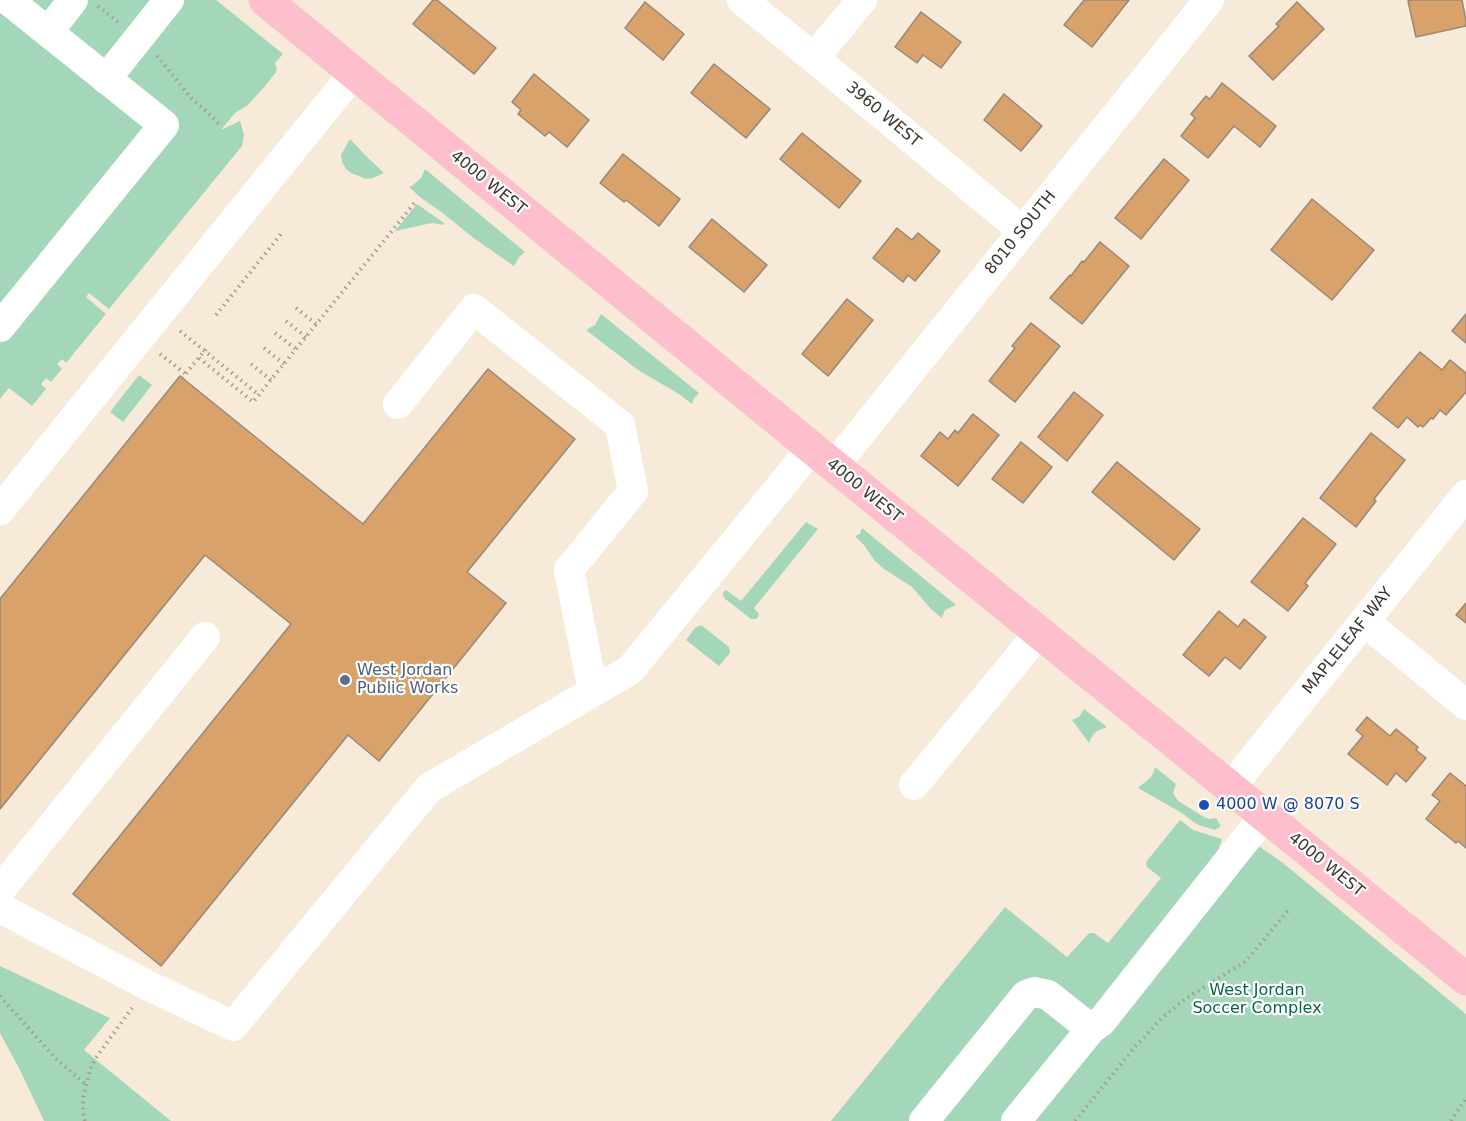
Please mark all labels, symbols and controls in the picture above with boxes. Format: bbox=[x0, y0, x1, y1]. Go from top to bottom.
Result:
street label: 3960 WEST bbox=[842, 78, 924, 152]
street label: 4000 WEST bbox=[446, 147, 530, 219]
street label: 8010 SOUTH bbox=[981, 187, 1061, 279]
street label: 4000 WEST bbox=[822, 455, 906, 527]
street label: MAPLELEAF WAY bbox=[1299, 584, 1397, 698]
place label: West Jordan Public Works bbox=[357, 661, 458, 699]
marker: West Jordan Public Works bbox=[338, 673, 352, 687]
place label: 4000 W @ 8070 S bbox=[1216, 795, 1360, 815]
marker: 4000 W @ 8070 S bbox=[1197, 798, 1211, 812]
street label: 4000 WEST bbox=[1284, 829, 1368, 901]
park label: West Jordan Soccer Complex bbox=[1192, 981, 1322, 1019]

